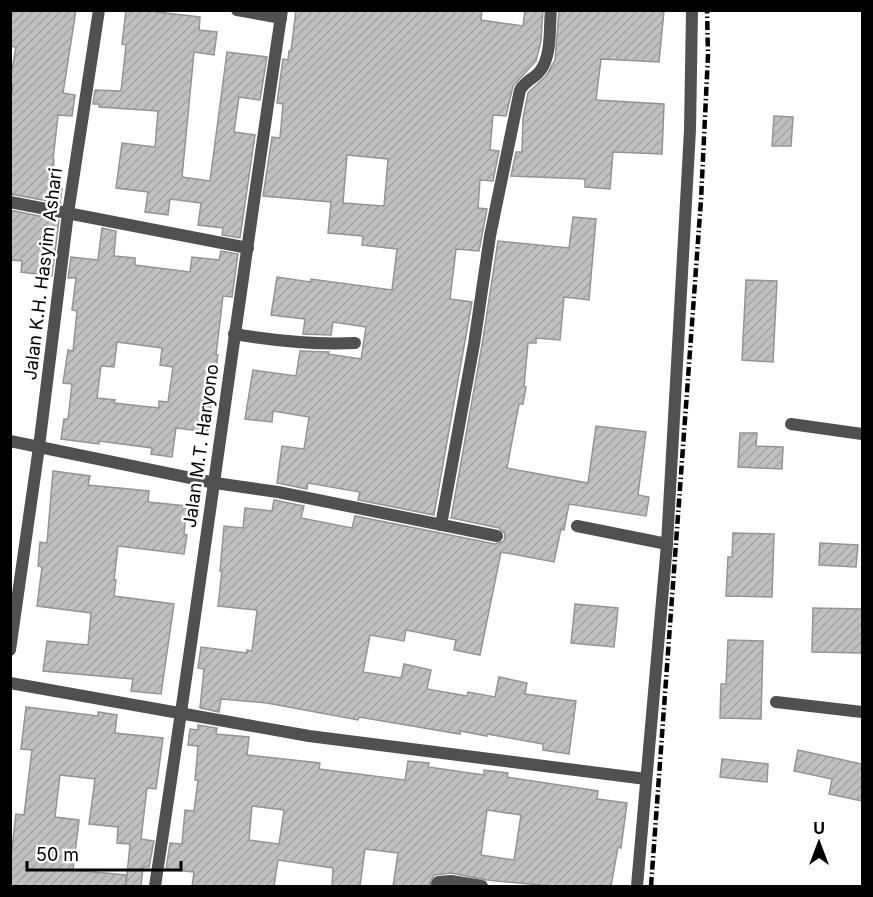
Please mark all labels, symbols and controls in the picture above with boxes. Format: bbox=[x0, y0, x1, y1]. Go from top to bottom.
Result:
street label: Jalan K.H. Hasyim Ashari bbox=[19, 167, 66, 381]
street label: Jalan M.T. Haryono bbox=[179, 363, 222, 529]
north arrow bbox=[789, 813, 849, 873]
text: U bbox=[813, 818, 825, 838]
scale bar bbox=[27, 834, 182, 872]
text: 50 m bbox=[36, 844, 79, 865]

